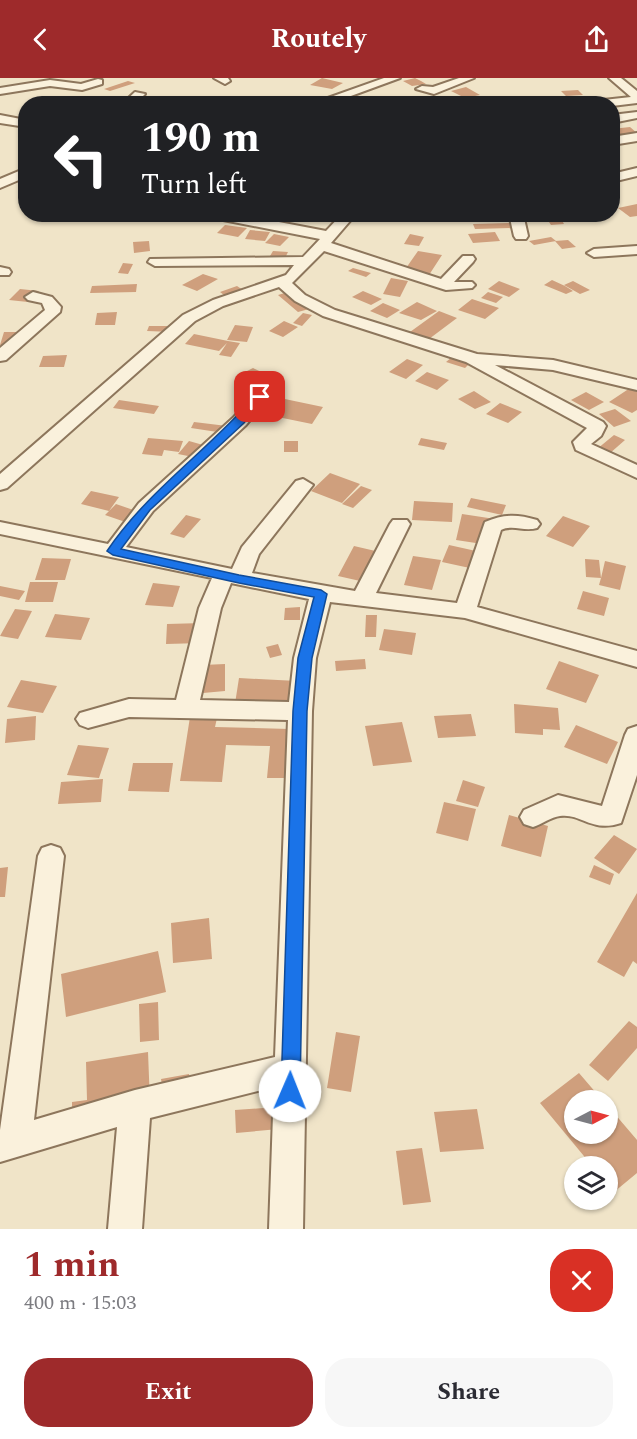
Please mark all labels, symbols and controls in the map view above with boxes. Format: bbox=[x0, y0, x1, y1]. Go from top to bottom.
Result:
text: Routely bbox=[271, 18, 366, 60]
icon: back bbox=[24, 23, 57, 56]
icon: share bbox=[580, 23, 613, 56]
text: 190 m bbox=[141, 107, 260, 170]
icon: left bbox=[42, 120, 120, 198]
text: Turn left bbox=[141, 164, 247, 206]
pin bbox=[234, 371, 285, 422]
icon: arrive bbox=[243, 380, 276, 413]
position arrow bbox=[258, 1059, 322, 1123]
north arrow bbox=[564, 1090, 618, 1144]
map controls bbox=[564, 1090, 618, 1210]
button: layers bbox=[564, 1156, 618, 1210]
text: 1 min bbox=[24, 1238, 120, 1293]
button: close bbox=[550, 1249, 613, 1312]
text: 400 m · 15:03 bbox=[24, 1288, 136, 1318]
button: Exit bbox=[24, 1358, 313, 1427]
button: Share bbox=[325, 1358, 613, 1427]

